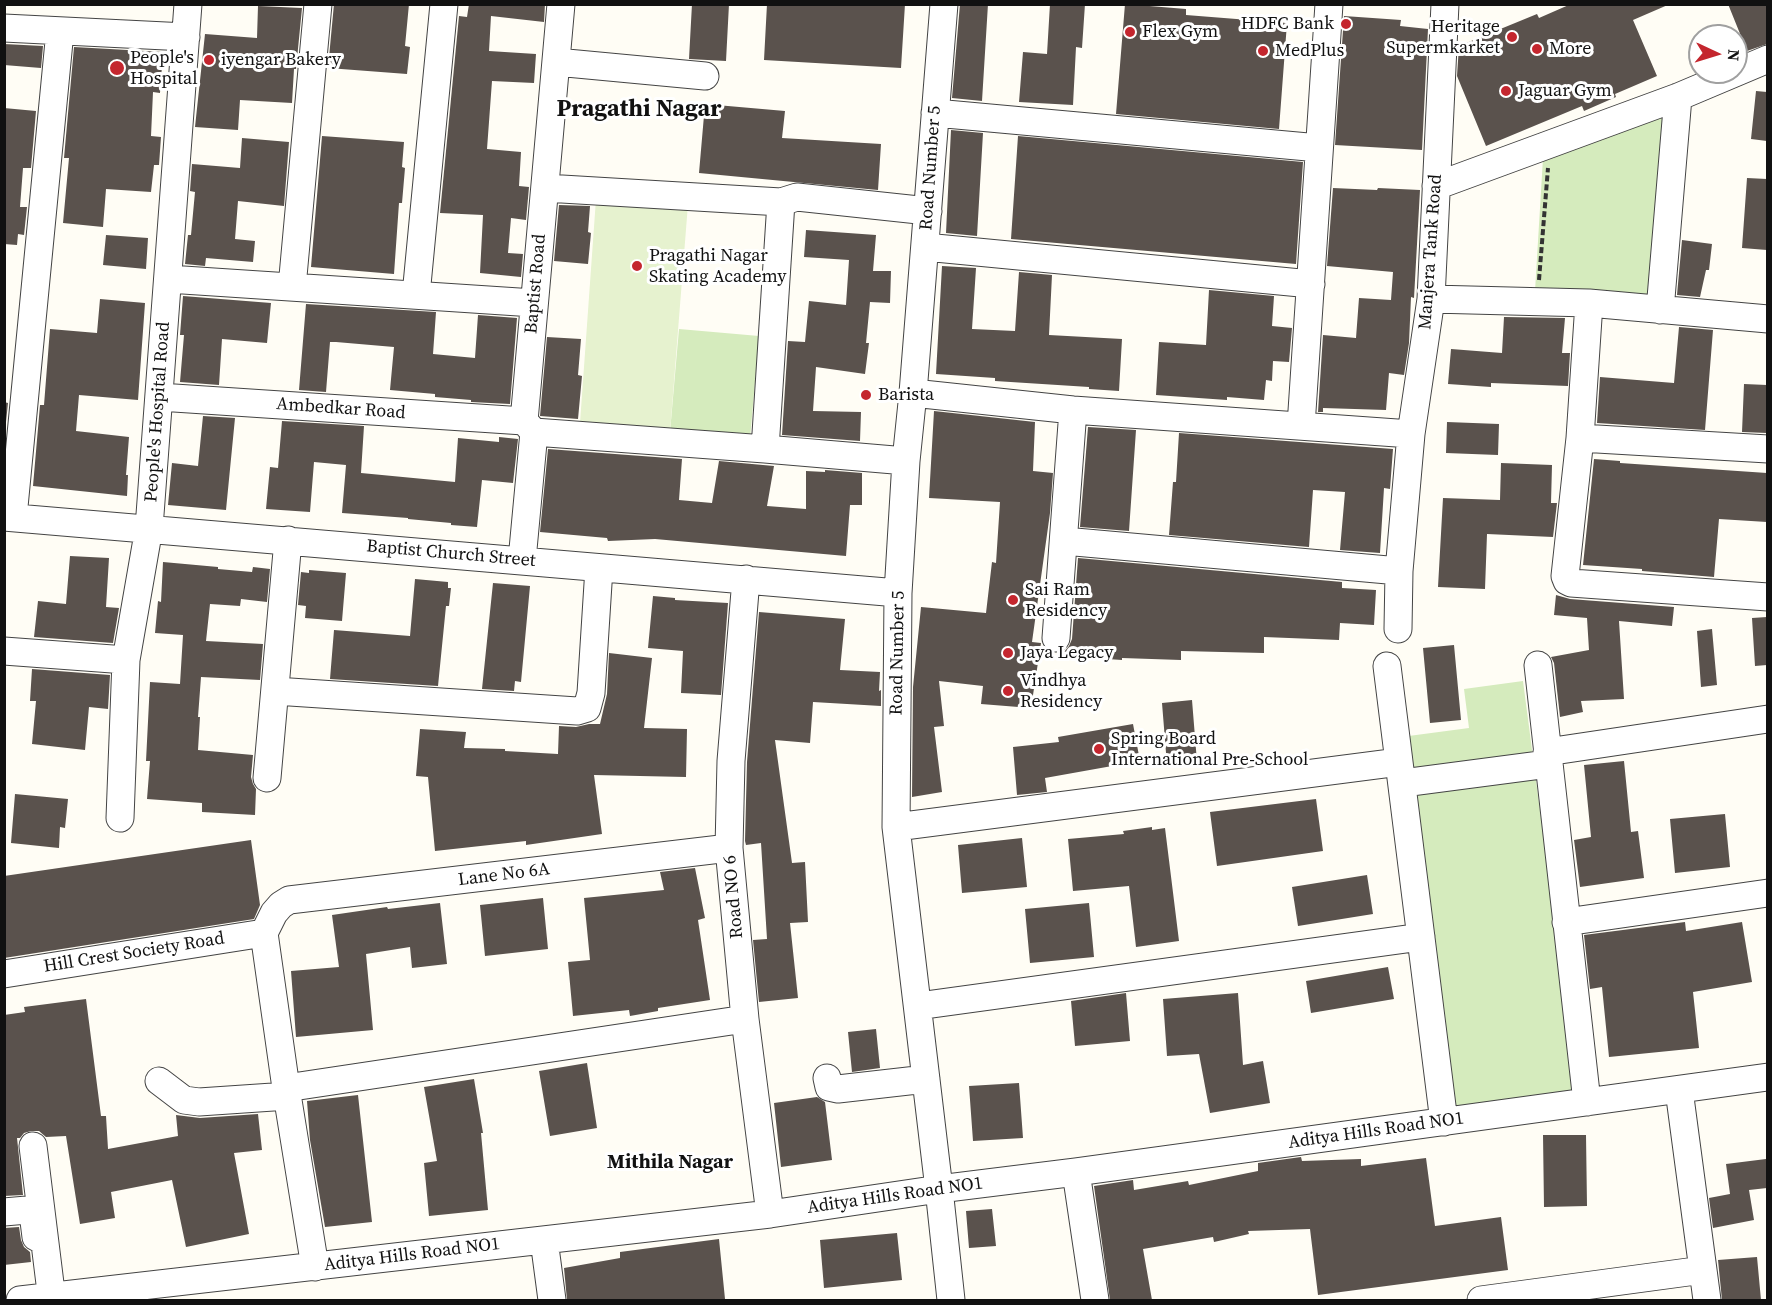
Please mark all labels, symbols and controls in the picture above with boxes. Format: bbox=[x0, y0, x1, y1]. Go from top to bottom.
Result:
place label: HDFC Bank bbox=[1241, 13, 1334, 35]
place label: Heritage Supermkarket bbox=[1386, 16, 1500, 58]
marker: HDFC Bank bbox=[1339, 17, 1353, 31]
place label: Flex Gym bbox=[1142, 21, 1218, 43]
north arrow bbox=[1688, 24, 1748, 84]
marker: Flex Gym bbox=[1123, 25, 1137, 39]
marker: Heritage Supermkarket bbox=[1505, 30, 1519, 44]
place label: More bbox=[1549, 38, 1591, 60]
place label: MedPlus bbox=[1275, 40, 1344, 62]
marker: More bbox=[1530, 42, 1544, 56]
marker: MedPlus bbox=[1256, 44, 1270, 58]
place label: People's Hospital bbox=[130, 47, 198, 90]
place label: iyengar Bakery bbox=[221, 49, 341, 71]
text: N bbox=[1723, 49, 1745, 62]
marker: iyengar Bakery bbox=[202, 53, 216, 67]
marker: People's Hospital bbox=[108, 59, 126, 77]
place label: Jaguar Gym bbox=[1518, 80, 1612, 102]
marker: Jaguar Gym bbox=[1499, 84, 1513, 98]
district label: Pragathi Nagar bbox=[557, 96, 721, 124]
street label: Road Number 5 bbox=[916, 105, 946, 231]
street label: Manjera Tank Road bbox=[1415, 174, 1447, 330]
street label: Baptist Road bbox=[521, 233, 551, 335]
place label: Pragathi Nagar Skating Academy bbox=[649, 245, 787, 288]
marker: Pragathi Nagar Skating Academy bbox=[630, 259, 644, 273]
street label: People's Hospital Road bbox=[141, 321, 175, 503]
place label: Barista bbox=[878, 384, 934, 406]
marker: Barista bbox=[859, 388, 873, 402]
street label: Ambedkar Road bbox=[276, 394, 406, 424]
street label: Baptist Church Street bbox=[366, 536, 536, 572]
place label: Sai Ram Residency bbox=[1025, 579, 1107, 622]
street label: Road Number 5 bbox=[886, 590, 910, 716]
marker: Sai Ram Residency bbox=[1006, 593, 1020, 607]
place label: Jaya Legacy bbox=[1020, 642, 1114, 664]
marker: Jaya Legacy bbox=[1001, 646, 1015, 660]
place label: Vindhya Residency bbox=[1020, 670, 1102, 712]
marker: Vindhya Residency bbox=[1001, 684, 1015, 698]
place label: Spring Board International Pre-School bbox=[1111, 728, 1308, 771]
marker: Spring Board International Pre-School bbox=[1092, 742, 1106, 756]
street label: Road NO 6 bbox=[720, 854, 748, 940]
street label: Lane No 6A bbox=[457, 859, 551, 891]
street label: Hill Crest Society Road bbox=[42, 928, 226, 978]
street label: Aditya Hills Road NO1 bbox=[1287, 1108, 1465, 1154]
district label: Mithila Nagar bbox=[607, 1151, 733, 1175]
street label: Aditya Hills Road NO1 bbox=[806, 1173, 984, 1219]
street label: Aditya Hills Road NO1 bbox=[323, 1233, 501, 1277]

